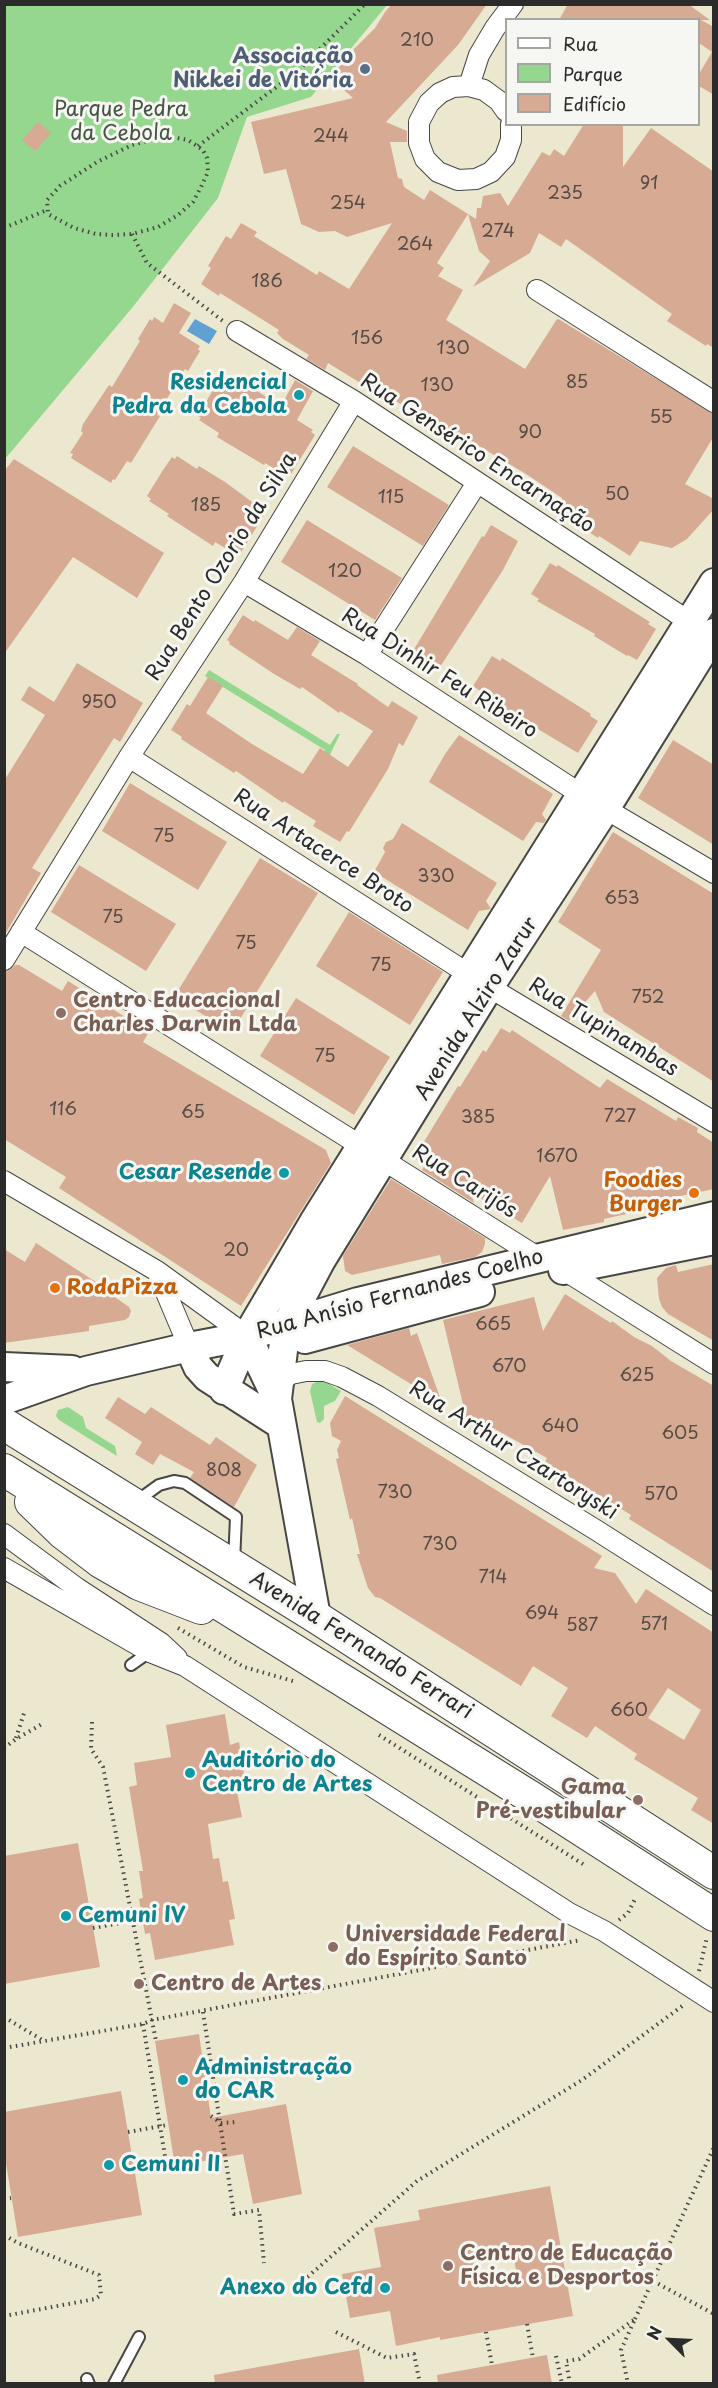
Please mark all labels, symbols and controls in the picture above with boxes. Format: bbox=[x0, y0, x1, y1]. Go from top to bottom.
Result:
legend bbox=[505, 18, 700, 126]
house number: 210 bbox=[400, 30, 434, 52]
text: Rua bbox=[563, 30, 598, 57]
place label: Associação Nikkei de Vitória bbox=[173, 44, 353, 94]
text: Parque bbox=[563, 60, 623, 87]
marker: Associação Nikkei de Vitória bbox=[358, 62, 372, 76]
text: Edifício bbox=[563, 90, 626, 117]
park label: Parque Pedra da Cebola bbox=[54, 97, 188, 147]
house number: 244 bbox=[313, 126, 349, 148]
house number: 91 bbox=[640, 173, 658, 195]
house number: 235 bbox=[547, 183, 583, 205]
house number: 254 bbox=[330, 193, 366, 215]
house number: 274 bbox=[481, 221, 515, 243]
house number: 264 bbox=[397, 234, 433, 256]
house number: 186 bbox=[251, 271, 283, 293]
house number: 156 bbox=[351, 328, 383, 350]
house number: 130 bbox=[436, 338, 470, 360]
street label: Rua Gensérico Encarnação bbox=[355, 369, 599, 539]
place label: Residencial Pedra da Cebola bbox=[111, 370, 287, 420]
house number: 85 bbox=[566, 372, 588, 394]
house number: 130 bbox=[420, 375, 454, 397]
marker: Residencial Pedra da Cebola bbox=[292, 388, 306, 402]
house number: 55 bbox=[649, 407, 673, 429]
house number: 90 bbox=[518, 422, 542, 444]
street label: Rua Bento Ozorio da Silva bbox=[141, 448, 303, 686]
house number: 50 bbox=[605, 484, 629, 506]
house number: 115 bbox=[378, 487, 404, 509]
house number: 185 bbox=[191, 495, 221, 517]
house number: 120 bbox=[328, 561, 362, 583]
street label: Rua Dinhir Feu Ribeiro bbox=[336, 603, 542, 745]
house number: 950 bbox=[81, 692, 117, 714]
street label: Rua Artacerce Broto bbox=[228, 784, 418, 920]
house number: 75 bbox=[154, 826, 174, 848]
house number: 330 bbox=[418, 866, 454, 888]
house number: 653 bbox=[604, 888, 640, 910]
house number: 75 bbox=[103, 907, 123, 929]
street label: Avenida Alziro Zarur bbox=[410, 913, 544, 1105]
house number: 75 bbox=[236, 933, 256, 955]
house number: 75 bbox=[371, 955, 391, 977]
street label: Rua Tupinambas bbox=[524, 973, 682, 1083]
house number: 752 bbox=[631, 987, 665, 1009]
place label: Centro Educacional Charles Darwin Ltda bbox=[73, 988, 297, 1038]
marker: Centro Educacional Charles Darwin Ltda bbox=[54, 1006, 68, 1020]
house number: 75 bbox=[315, 1046, 335, 1068]
house number: 116 bbox=[49, 1099, 77, 1121]
house number: 65 bbox=[181, 1102, 205, 1124]
house number: 727 bbox=[604, 1106, 636, 1128]
house number: 385 bbox=[461, 1107, 495, 1129]
street label: Rua Carijós bbox=[407, 1140, 521, 1224]
house number: 1670 bbox=[536, 1146, 578, 1168]
place label: Cesar Resende bbox=[119, 1160, 272, 1186]
marker: Cesar Resende bbox=[277, 1166, 291, 1180]
place label: Foodies Burger bbox=[603, 1168, 682, 1218]
marker: Foodies Burger bbox=[687, 1186, 701, 1200]
house number: 20 bbox=[223, 1240, 249, 1262]
street label: Rua Anísio Fernandes Coelho bbox=[254, 1245, 546, 1345]
place label: RodaPizza bbox=[67, 1275, 178, 1301]
marker: RodaPizza bbox=[48, 1281, 62, 1295]
house number: 665 bbox=[475, 1314, 511, 1336]
house number: 670 bbox=[492, 1356, 526, 1378]
house number: 625 bbox=[620, 1365, 654, 1387]
street label: Rua Arthur Czartoryski bbox=[404, 1376, 622, 1526]
house number: 640 bbox=[541, 1416, 579, 1438]
house number: 605 bbox=[661, 1423, 699, 1445]
house number: 808 bbox=[206, 1460, 242, 1482]
house number: 730 bbox=[378, 1482, 412, 1504]
house number: 570 bbox=[644, 1484, 678, 1506]
house number: 730 bbox=[423, 1534, 457, 1556]
street label: Avenida Fernando Ferrari bbox=[245, 1567, 477, 1725]
house number: 714 bbox=[479, 1567, 507, 1589]
house number: 694 bbox=[525, 1603, 559, 1625]
house number: 571 bbox=[640, 1614, 668, 1636]
house number: 587 bbox=[566, 1615, 598, 1637]
house number: 660 bbox=[610, 1700, 648, 1722]
place label: Auditório do Centro de Artes bbox=[202, 1748, 372, 1798]
marker: Auditório do Centro de Artes bbox=[183, 1766, 197, 1780]
place label: Gama Pré-vestibular bbox=[476, 1775, 626, 1825]
marker: Gama Pré-vestibular bbox=[631, 1793, 645, 1807]
place label: Cemuni IV bbox=[78, 1903, 185, 1929]
marker: Cemuni IV bbox=[59, 1909, 73, 1923]
place label: Universidade Federal do Espírito Santo bbox=[345, 1922, 565, 1972]
marker: Universidade Federal do Espírito Santo bbox=[326, 1940, 340, 1954]
place label: Centro de Artes bbox=[151, 1971, 321, 1997]
marker: Centro de Artes bbox=[132, 1977, 146, 1991]
place label: Administração do CAR bbox=[195, 2055, 352, 2105]
marker: Administração do CAR bbox=[176, 2073, 190, 2087]
place label: Cemuni II bbox=[121, 2152, 220, 2178]
marker: Cemuni II bbox=[102, 2158, 116, 2172]
place label: Centro de Educação Física e Desportos bbox=[460, 2241, 673, 2291]
marker: Centro de Educação Física e Desportos bbox=[441, 2259, 455, 2273]
place label: Anexo do Cefd bbox=[220, 2275, 373, 2301]
marker: Anexo do Cefd bbox=[378, 2281, 392, 2295]
north arrow bbox=[640, 2310, 700, 2370]
text: N bbox=[640, 2322, 667, 2343]

